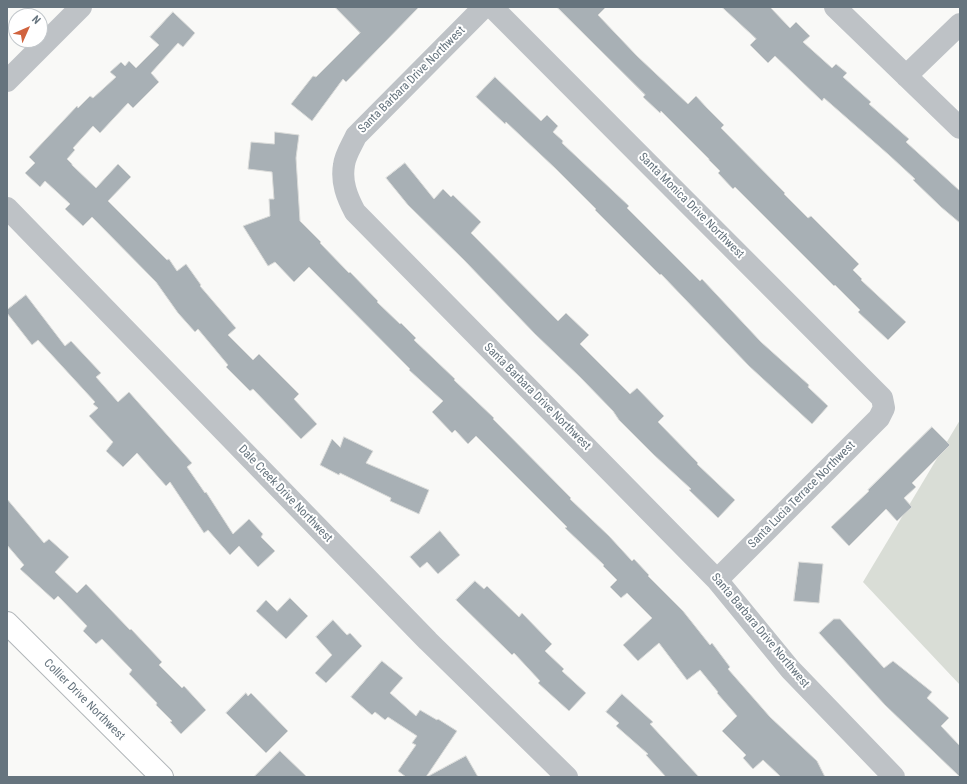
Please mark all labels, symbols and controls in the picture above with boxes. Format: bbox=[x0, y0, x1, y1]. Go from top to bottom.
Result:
north arrow bbox=[8, 8, 48, 48]
text: N bbox=[29, 13, 43, 27]
street label: Santa Barbara Drive Northwest bbox=[356, 24, 468, 136]
street label: Santa Monica Drive Northwest bbox=[635, 150, 747, 262]
street label: Santa Barbara Drive Northwest bbox=[481, 341, 593, 453]
street label: Santa Lucia Terrace Northwest bbox=[746, 439, 858, 551]
street label: Dale Creek Drive Northwest bbox=[235, 442, 335, 546]
street label: Santa Barbara Drive Northwest bbox=[708, 571, 812, 691]
street label: Collier Drive Northwest bbox=[40, 656, 128, 744]

